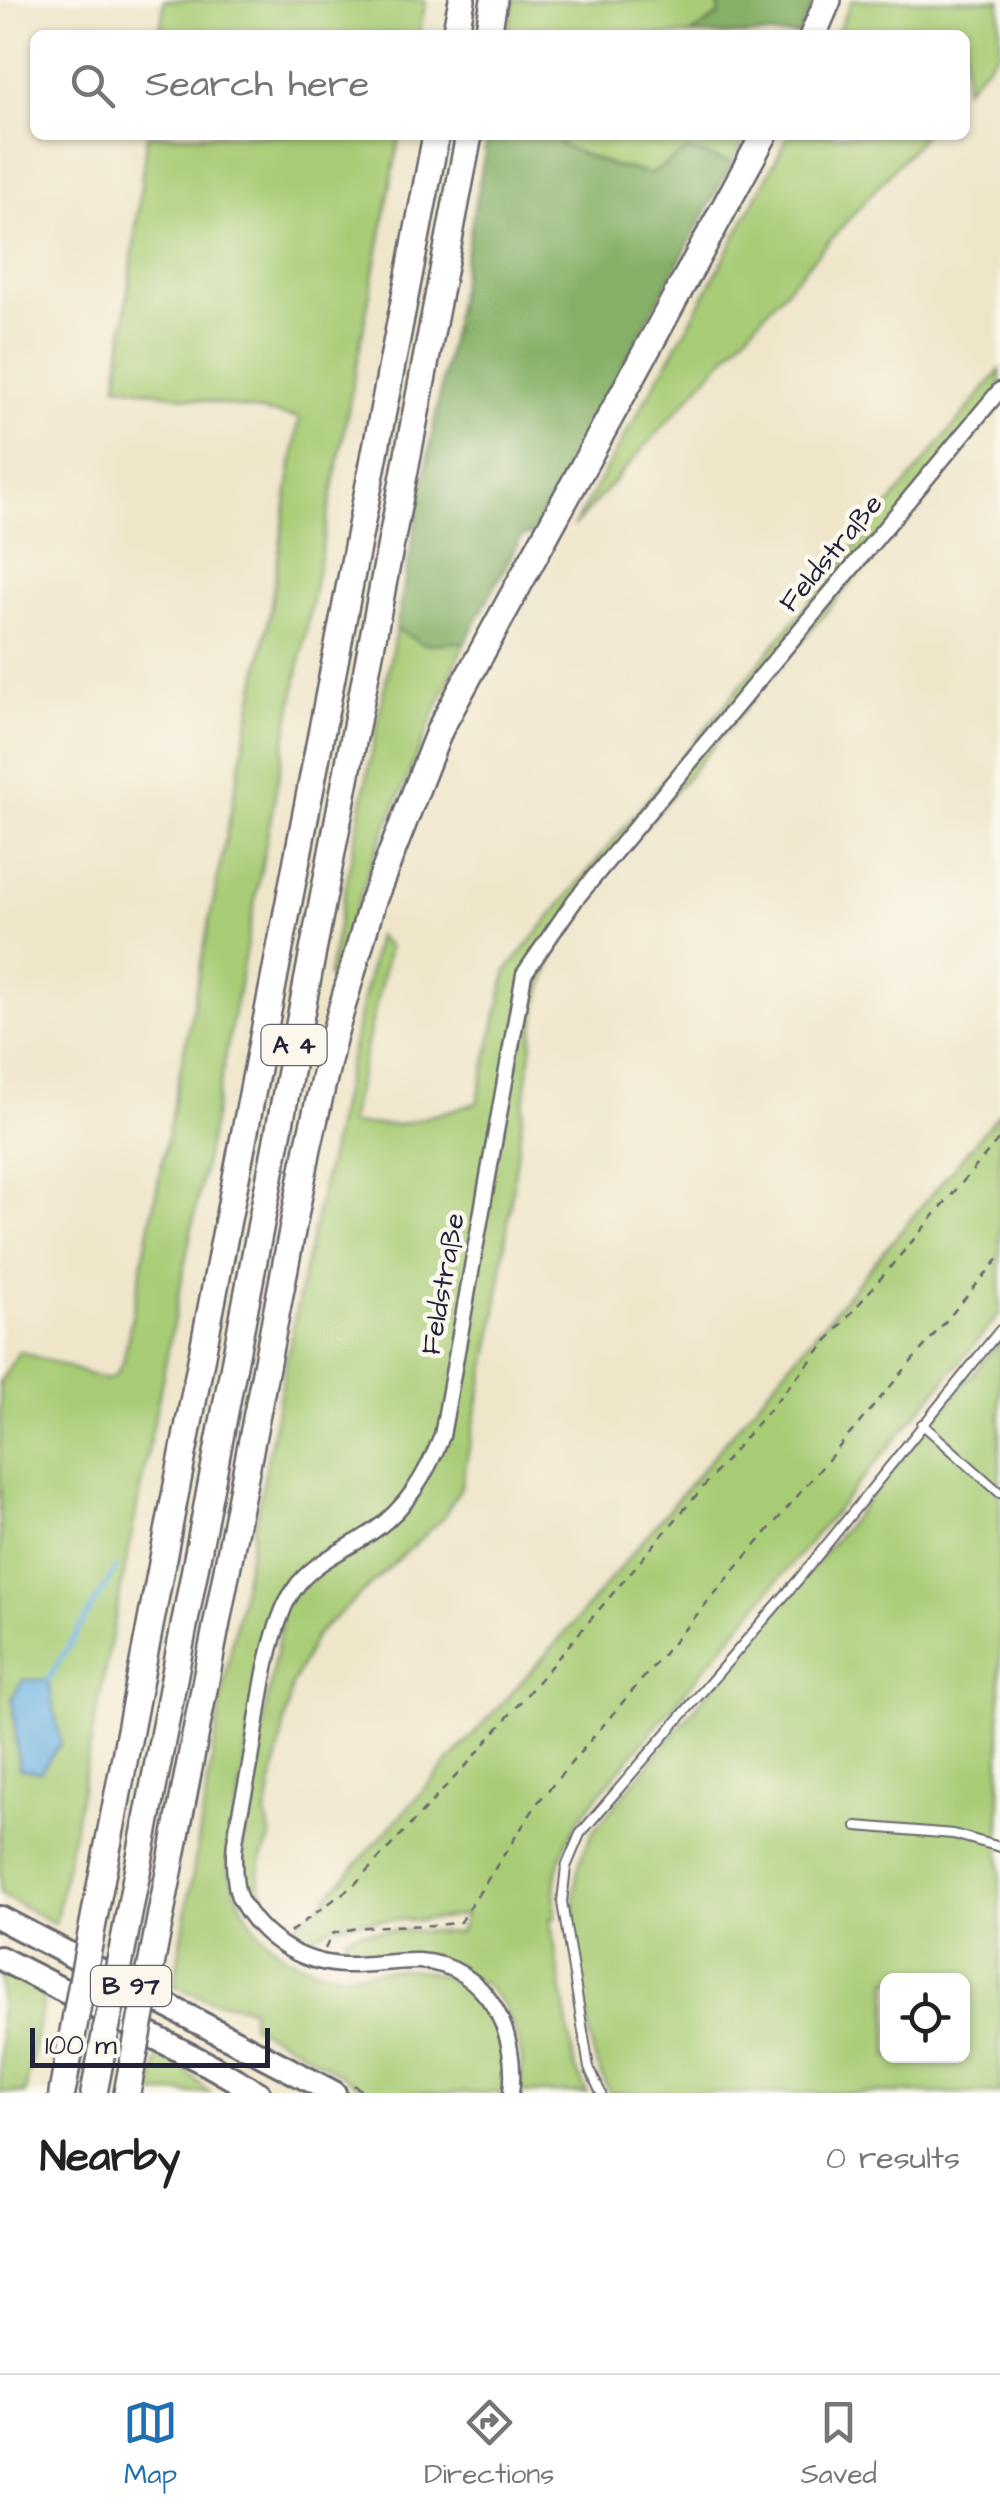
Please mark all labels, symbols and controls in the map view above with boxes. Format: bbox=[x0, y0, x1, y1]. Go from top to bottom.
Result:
search box bbox=[30, 30, 970, 140]
icon: search bbox=[65, 58, 120, 113]
text: Search here bbox=[145, 59, 369, 111]
street label: Feldstraße bbox=[770, 486, 892, 620]
road number: A 4 bbox=[262, 1025, 326, 1065]
street label: Feldstraße bbox=[411, 1210, 475, 1358]
road number: B 97 bbox=[91, 1966, 171, 2006]
map controls bbox=[880, 1973, 970, 2063]
button: locate bbox=[880, 1973, 970, 2063]
scale bar bbox=[30, 2023, 270, 2068]
text: 100 m bbox=[45, 2026, 117, 2065]
text: Nearby bbox=[40, 2129, 180, 2187]
text: 0 results bbox=[826, 2136, 960, 2181]
tab: Map bbox=[123, 2395, 178, 2494]
tab: Directions bbox=[424, 2395, 554, 2494]
tab: Saved bbox=[801, 2395, 877, 2494]

